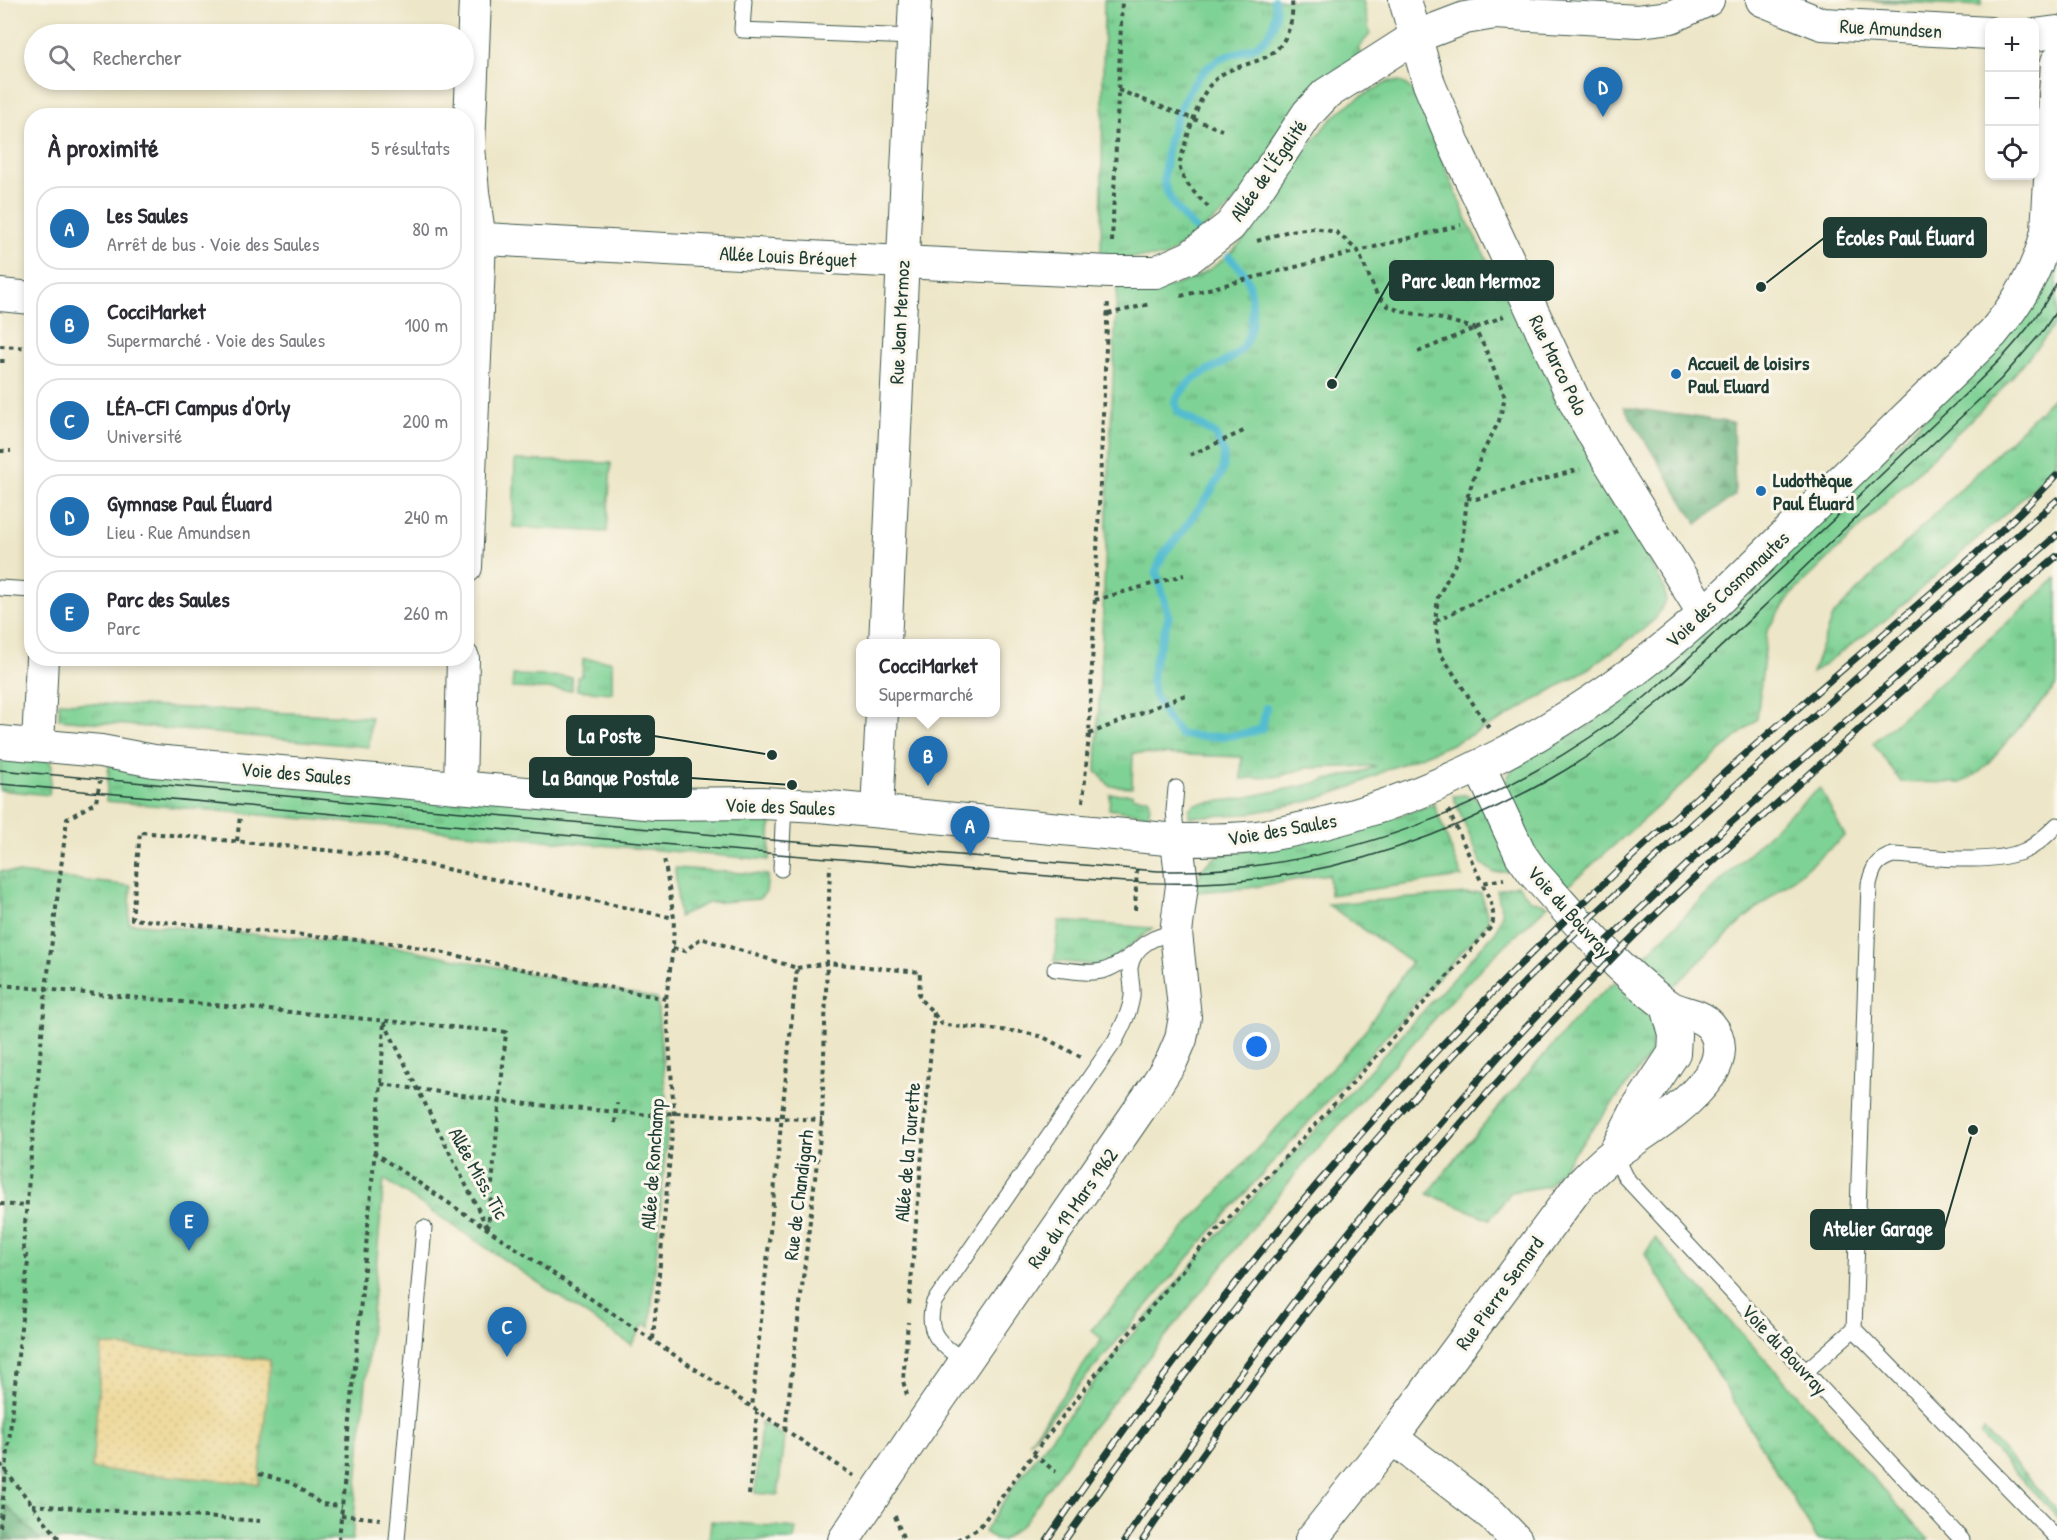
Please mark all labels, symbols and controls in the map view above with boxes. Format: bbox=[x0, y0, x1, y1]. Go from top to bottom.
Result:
street label: Rue Amundsen bbox=[1839, 12, 1943, 44]
map controls bbox=[1985, 18, 2039, 180]
button: + bbox=[1985, 18, 2039, 72]
search box bbox=[24, 24, 474, 90]
icon: search bbox=[45, 41, 78, 74]
text: Rechercher bbox=[93, 42, 182, 72]
pin: D bbox=[1584, 68, 1622, 117]
button: − bbox=[1985, 72, 2039, 126]
street label: Allée de l'Égalité bbox=[1223, 114, 1313, 226]
button: locate bbox=[1985, 126, 2039, 180]
text: À proximité bbox=[48, 130, 159, 165]
text: 5 résultats bbox=[371, 134, 450, 161]
text: Les Saules bbox=[107, 200, 188, 230]
text: A bbox=[65, 215, 74, 242]
text: 80 m bbox=[412, 215, 448, 242]
callout: Écoles Paul Éluard bbox=[1824, 218, 1986, 257]
text: Écoles Paul Éluard bbox=[1836, 223, 1975, 252]
text: Arrêt de bus · Voie des Saules bbox=[107, 230, 320, 257]
street label: Allée Louis Bréguet bbox=[719, 239, 858, 273]
street label: Rue Jean Mermoz bbox=[882, 259, 916, 385]
callout: Parc Jean Mermoz bbox=[1390, 261, 1553, 300]
text: Parc Jean Mermoz bbox=[1402, 266, 1540, 295]
text: CocciMarket bbox=[107, 296, 206, 326]
street label: Rue Marco Polo bbox=[1523, 310, 1595, 420]
text: B bbox=[64, 311, 75, 338]
text: 100 m bbox=[405, 311, 448, 338]
text: Supermarché · Voie des Saules bbox=[107, 326, 325, 353]
place label: Accueil de loisirs Paul Eluard bbox=[1688, 349, 1810, 399]
marker: Accueil de loisirs Paul Eluard bbox=[1669, 367, 1683, 381]
text: LÉA-CFI Campus d'Orly bbox=[107, 392, 291, 422]
text: C bbox=[64, 407, 75, 434]
text: 200 m bbox=[403, 407, 448, 434]
text: Université bbox=[107, 422, 182, 449]
place label: Ludothèque Paul Éluard bbox=[1773, 466, 1854, 516]
marker: Ludothèque Paul Éluard bbox=[1754, 484, 1768, 498]
text: Gymnase Paul Éluard bbox=[107, 488, 272, 518]
text: D bbox=[65, 503, 74, 530]
text: 240 m bbox=[404, 503, 448, 530]
text: Lieu · Rue Amundsen bbox=[107, 518, 251, 545]
street label: Voie des Cosmonautes bbox=[1659, 524, 1795, 654]
text: Parc des Saules bbox=[107, 584, 230, 614]
text: E bbox=[65, 599, 74, 626]
text: 260 m bbox=[404, 599, 448, 626]
text: Parc bbox=[107, 614, 140, 641]
popup bbox=[856, 639, 1000, 717]
text: CocciMarket bbox=[879, 650, 977, 680]
text: Supermarché bbox=[879, 680, 973, 707]
callout: La Poste bbox=[567, 716, 654, 755]
text: La Poste bbox=[578, 721, 642, 750]
pin: B bbox=[908, 736, 948, 786]
street label: Voie des Saules bbox=[240, 755, 352, 791]
callout: La Banque Postale bbox=[530, 758, 691, 797]
text: La Banque Postale bbox=[543, 763, 680, 793]
street label: Voie des Saules bbox=[724, 791, 836, 821]
pin: A bbox=[950, 806, 990, 856]
street label: Voie des Saules bbox=[1225, 806, 1339, 852]
street label: Voie du Bouvray bbox=[1522, 859, 1618, 963]
your location bbox=[1242, 1032, 1271, 1061]
street label: Allée de la Tourette bbox=[887, 1081, 927, 1223]
street label: Allée de Ronchamp bbox=[634, 1097, 670, 1231]
street label: Allée Miss. Tic bbox=[443, 1122, 515, 1224]
street label: Rue de Chandigarh bbox=[777, 1128, 819, 1262]
street label: Rue du 19 Mars 1962 bbox=[1021, 1142, 1124, 1273]
pin: E bbox=[170, 1202, 208, 1251]
callout: Atelier Garage bbox=[1811, 1210, 1944, 1249]
text: Atelier Garage bbox=[1823, 1214, 1933, 1244]
street label: Rue Pierre Semard bbox=[1449, 1231, 1549, 1355]
street label: Voie du Bouvray bbox=[1736, 1298, 1834, 1400]
pin: C bbox=[488, 1308, 526, 1357]

